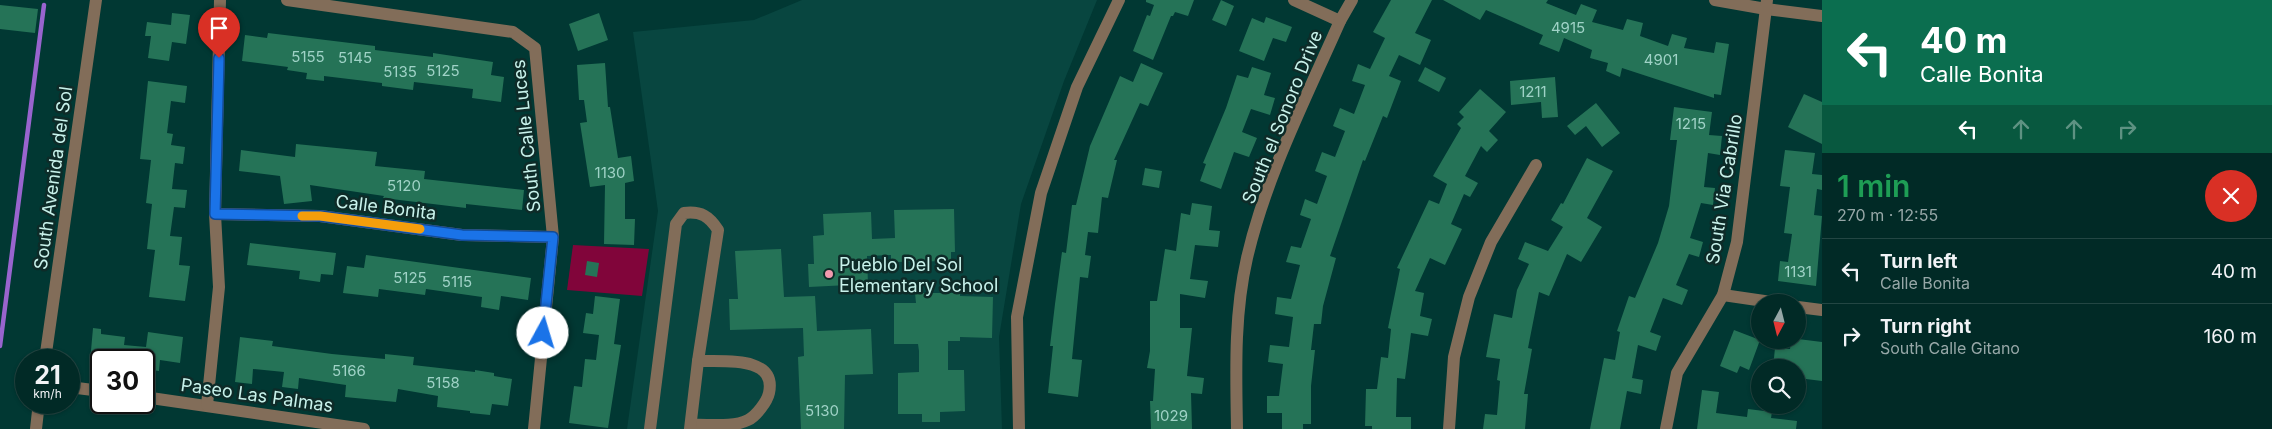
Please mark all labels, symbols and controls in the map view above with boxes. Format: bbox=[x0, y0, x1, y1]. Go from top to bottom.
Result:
pin bbox=[198, 7, 240, 58]
icon: arrive bbox=[205, 14, 233, 42]
house number: 4915 bbox=[1551, 18, 1585, 37]
text: 40 m bbox=[1920, 19, 2008, 61]
icon: left bbox=[1837, 20, 1902, 85]
street label: South el Sonoro Drive bbox=[1238, 27, 1326, 207]
house number: 5155 bbox=[291, 47, 325, 66]
house number: 5145 bbox=[338, 48, 372, 67]
house number: 4901 bbox=[1644, 50, 1678, 69]
street label: South Calle Luces bbox=[508, 59, 544, 213]
house number: 5125 bbox=[426, 61, 460, 80]
text: Calle Bonita bbox=[1920, 61, 2044, 87]
house number: 5135 bbox=[383, 62, 417, 81]
house number: 1211 bbox=[1519, 82, 1547, 101]
street label: South Avenida del Sol bbox=[30, 85, 76, 271]
street label: South Via Cabrillo bbox=[1702, 112, 1746, 266]
house number: 1215 bbox=[1676, 114, 1706, 133]
icon: left bbox=[1954, 115, 1982, 143]
icon: ahead bbox=[2007, 115, 2035, 143]
icon: ahead bbox=[2060, 115, 2088, 143]
icon: right bbox=[2113, 115, 2141, 143]
house number: 1130 bbox=[595, 163, 625, 182]
text: 1 min bbox=[1837, 168, 1910, 204]
button: close bbox=[2205, 170, 2257, 222]
house number: 5120 bbox=[387, 176, 421, 195]
street label: Calle Bonita bbox=[335, 190, 437, 224]
text: 270 m · 12:55 bbox=[1837, 205, 1938, 225]
text: Turn left bbox=[1880, 250, 1958, 273]
place label: Pueblo Del Sol Elementary School bbox=[839, 254, 998, 296]
icon: left bbox=[1837, 257, 1865, 285]
text: 40 m bbox=[2211, 260, 2257, 283]
house number: 1131 bbox=[1784, 262, 1812, 281]
house number: 5125 bbox=[393, 268, 427, 287]
marker: Pueblo Del Sol Elementary School bbox=[823, 268, 835, 280]
house number: 5115 bbox=[442, 272, 472, 291]
text: Calle Bonita bbox=[1880, 273, 1970, 293]
north arrow bbox=[1751, 294, 1806, 349]
map controls bbox=[1751, 294, 1806, 414]
position arrow bbox=[516, 306, 568, 358]
text: Turn right bbox=[1880, 315, 1971, 338]
icon: right bbox=[1837, 322, 1865, 350]
text: 160 m bbox=[2204, 325, 2257, 348]
text: South Calle Gitano bbox=[1880, 338, 2020, 358]
speed limit sign: 30 bbox=[90, 349, 155, 414]
button: search bbox=[1751, 359, 1806, 414]
text: 21 bbox=[34, 360, 61, 390]
house number: 5166 bbox=[332, 361, 366, 380]
house number: 5158 bbox=[426, 373, 460, 392]
street label: Paseo Las Palmas bbox=[179, 374, 335, 416]
text: km/h bbox=[33, 386, 62, 401]
house number: 5130 bbox=[805, 401, 839, 420]
house number: 1029 bbox=[1154, 406, 1188, 425]

